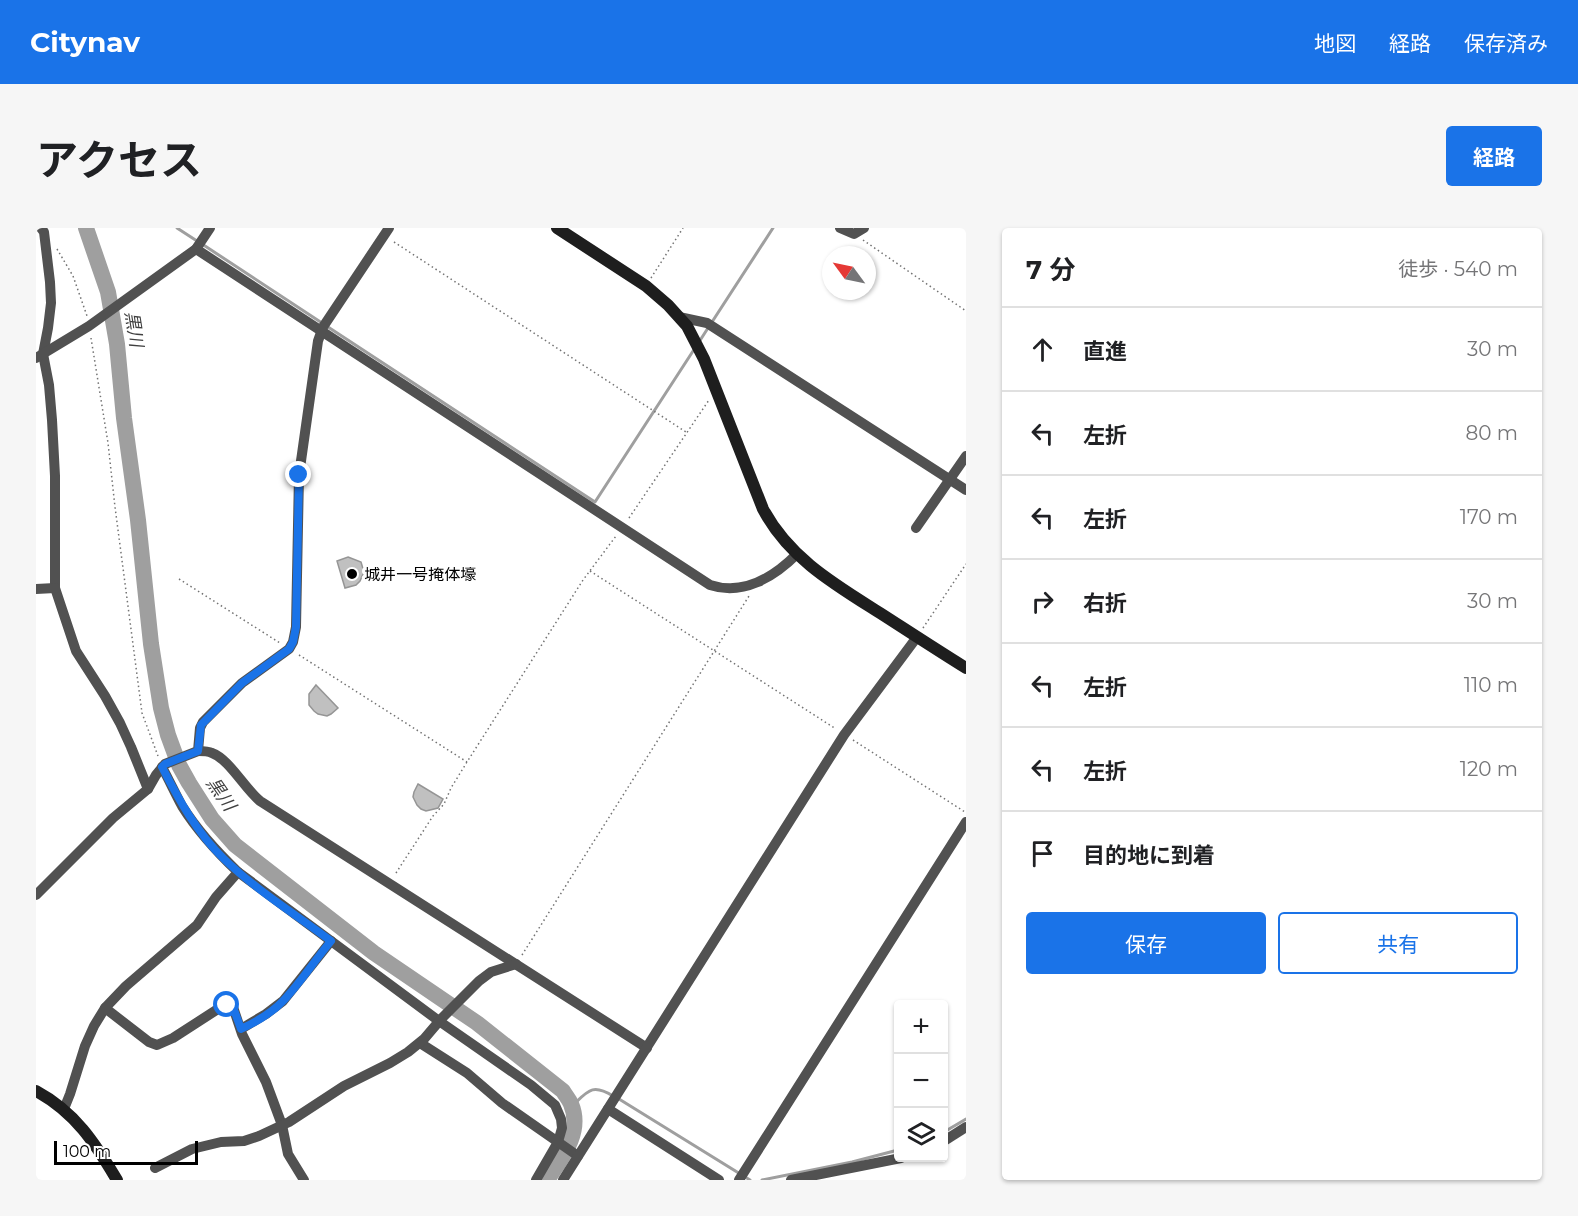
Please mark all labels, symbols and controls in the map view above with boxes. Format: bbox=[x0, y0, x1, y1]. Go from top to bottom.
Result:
text: Citynav bbox=[30, 25, 140, 59]
text: 地図 bbox=[1314, 31, 1356, 56]
text: 経路 bbox=[1389, 31, 1431, 56]
text: 保存済み bbox=[1464, 31, 1548, 56]
button: 経路 bbox=[1446, 126, 1542, 186]
text: アクセス bbox=[36, 134, 202, 186]
north arrow bbox=[822, 246, 876, 300]
text: 7 分 bbox=[1026, 254, 1075, 286]
text: 徒歩 · 540 m bbox=[1398, 257, 1518, 281]
water label: 黒川 bbox=[120, 310, 148, 350]
icon: ahead bbox=[1026, 333, 1059, 366]
text: 30 m bbox=[1467, 337, 1518, 361]
text: 直進 bbox=[1083, 338, 1127, 365]
icon: left bbox=[1026, 417, 1059, 450]
text: 80 m bbox=[1466, 421, 1518, 445]
text: 左折 bbox=[1083, 422, 1127, 449]
route end bbox=[285, 461, 311, 487]
icon: left bbox=[1026, 501, 1059, 534]
text: 170 m bbox=[1460, 505, 1518, 529]
text: 左折 bbox=[1083, 506, 1127, 533]
place label: 城井一号掩体壕 bbox=[364, 565, 476, 584]
marker: 城井一号掩体壕 bbox=[345, 567, 359, 581]
icon: right bbox=[1026, 585, 1059, 618]
text: 30 m bbox=[1467, 589, 1518, 613]
text: 右折 bbox=[1083, 590, 1127, 617]
icon: left bbox=[1026, 669, 1059, 702]
text: 110 m bbox=[1464, 673, 1518, 697]
text: 左折 bbox=[1083, 674, 1127, 701]
icon: left bbox=[1026, 753, 1059, 786]
text: 120 m bbox=[1460, 757, 1518, 781]
text: 左折 bbox=[1083, 758, 1127, 785]
water label: 黒川 bbox=[202, 773, 241, 817]
icon: arrive bbox=[1026, 837, 1059, 870]
text: 目的地に到着 bbox=[1083, 842, 1215, 869]
button: 保存 bbox=[1026, 912, 1266, 974]
button: 共有 bbox=[1278, 912, 1518, 974]
route start bbox=[213, 991, 239, 1017]
map controls bbox=[894, 1000, 948, 1162]
button: + bbox=[894, 1000, 948, 1054]
button: − bbox=[894, 1054, 948, 1108]
button: layers bbox=[894, 1108, 948, 1162]
scale bar bbox=[54, 1138, 198, 1166]
text: 100 m bbox=[63, 1142, 111, 1161]

